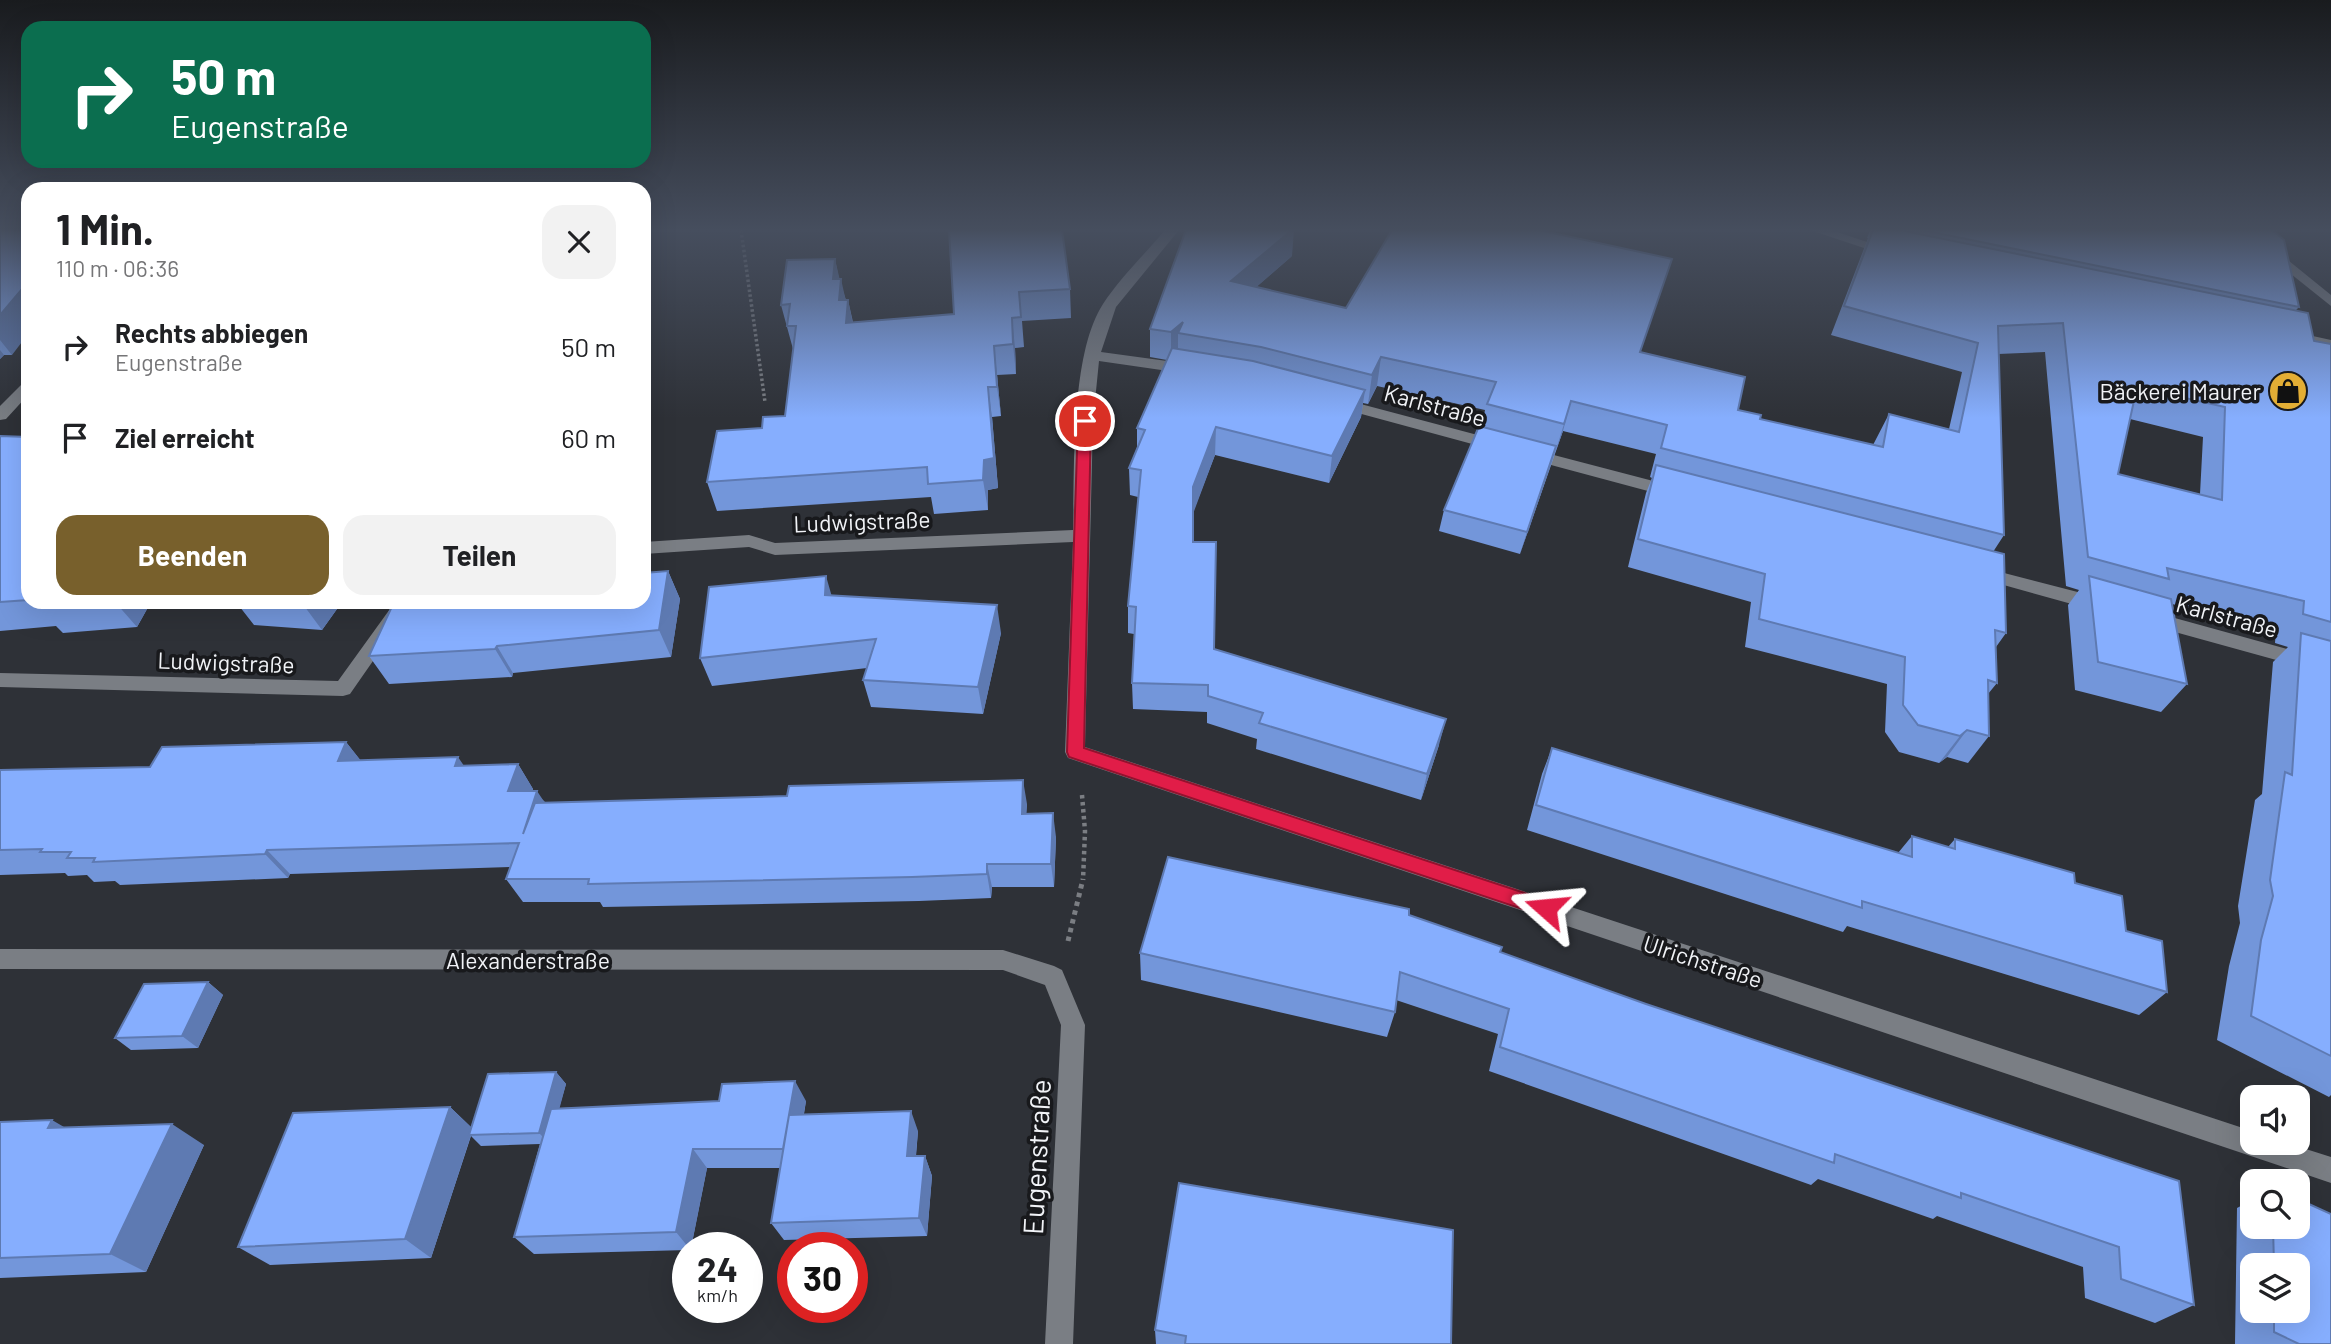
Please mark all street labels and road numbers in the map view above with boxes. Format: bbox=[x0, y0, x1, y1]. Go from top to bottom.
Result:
street label: Karlstraße bbox=[1381, 378, 1489, 432]
street label: Ludwigstraße bbox=[793, 505, 931, 537]
street label: Karlstraße bbox=[2173, 589, 2281, 643]
street label: Ludwigstraße bbox=[157, 646, 295, 678]
street label: Ulrichstraße bbox=[1640, 929, 1766, 993]
street label: Alexanderstraße bbox=[446, 946, 610, 974]
street label: Eugenstraße bbox=[1015, 1078, 1057, 1236]

